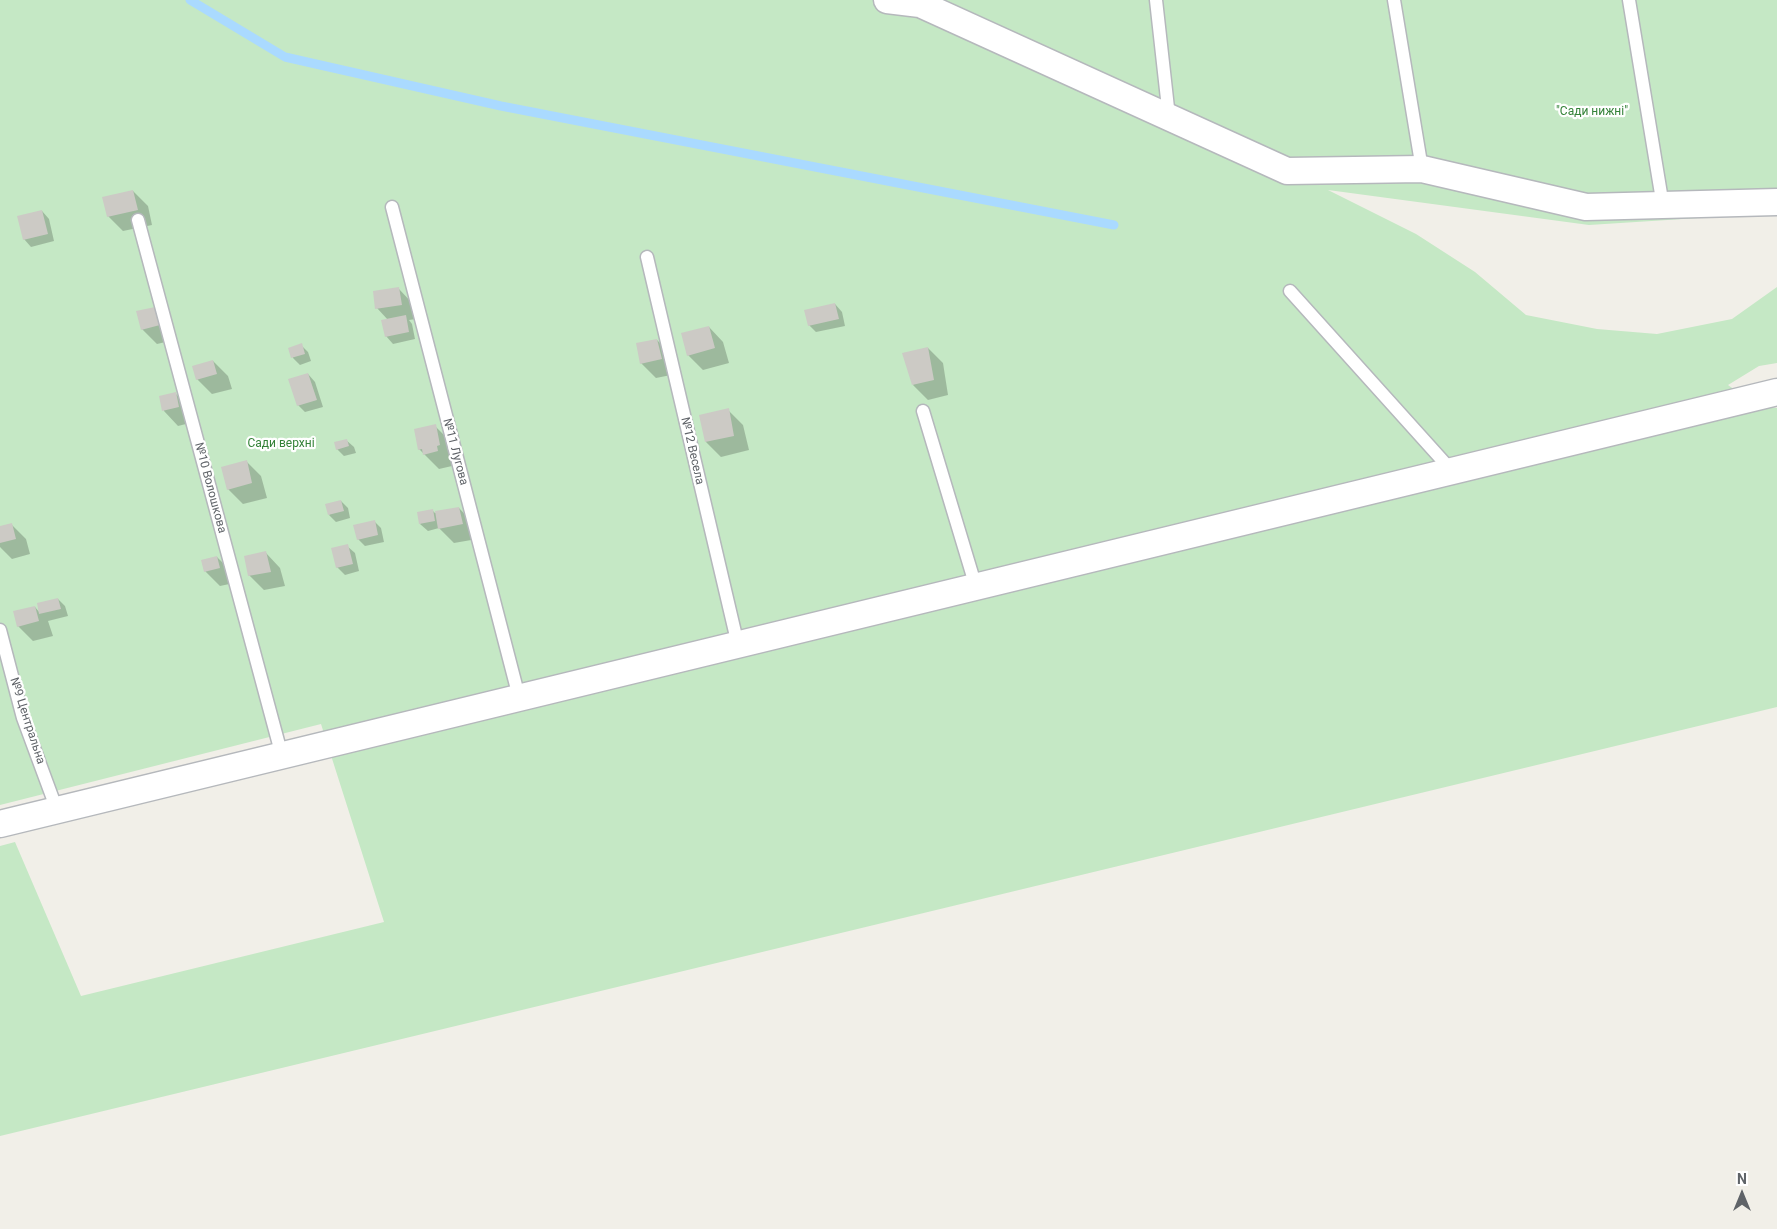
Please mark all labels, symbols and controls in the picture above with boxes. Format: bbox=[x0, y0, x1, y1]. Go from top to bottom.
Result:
park label: "Сади нижні" bbox=[1556, 105, 1628, 119]
street label: №12 Весела bbox=[677, 416, 707, 486]
street label: №11 Лугова bbox=[439, 417, 471, 487]
park label: Сади верхні bbox=[247, 437, 315, 451]
street label: №10 Волошкова bbox=[191, 441, 229, 535]
street label: №9 Центральна bbox=[6, 676, 48, 766]
north arrow bbox=[1717, 1169, 1767, 1219]
text: N bbox=[1737, 1171, 1747, 1187]

